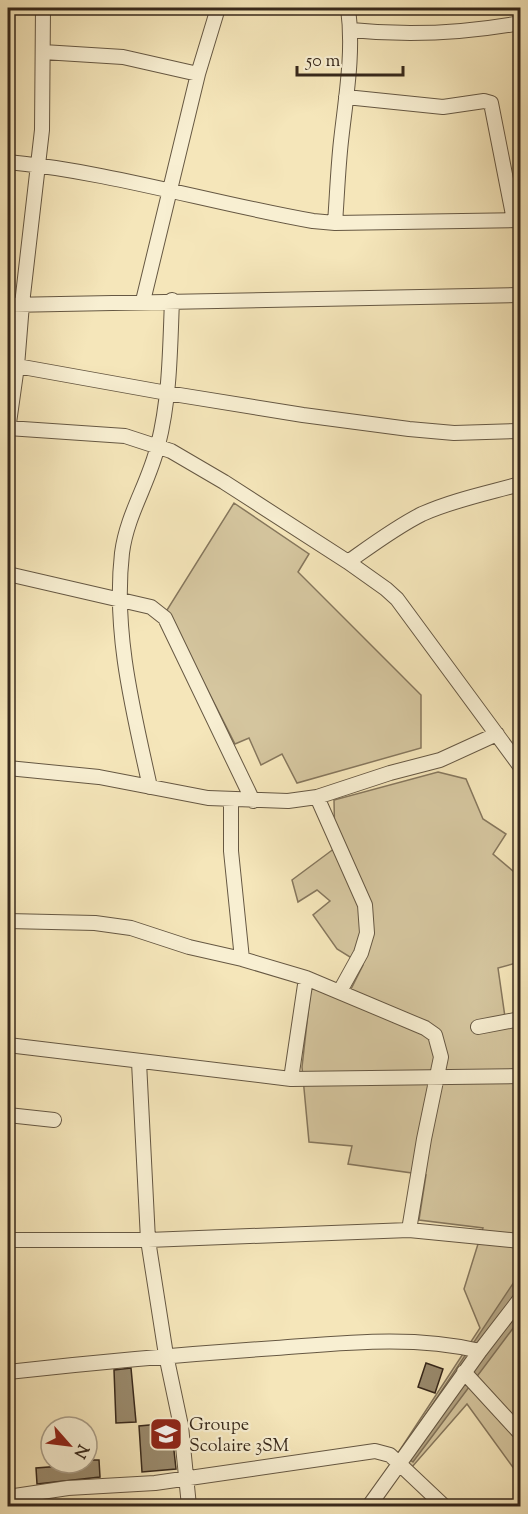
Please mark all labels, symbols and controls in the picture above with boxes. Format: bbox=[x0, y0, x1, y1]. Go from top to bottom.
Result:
scale bar bbox=[297, 39, 404, 77]
text: 50 m bbox=[305, 49, 341, 75]
place label: Groupe Scolaire 3SM bbox=[189, 1413, 290, 1460]
north arrow bbox=[39, 1415, 99, 1475]
school or university icon: Groupe Scolaire 3SM bbox=[148, 1416, 184, 1452]
text: N bbox=[67, 1440, 93, 1462]

